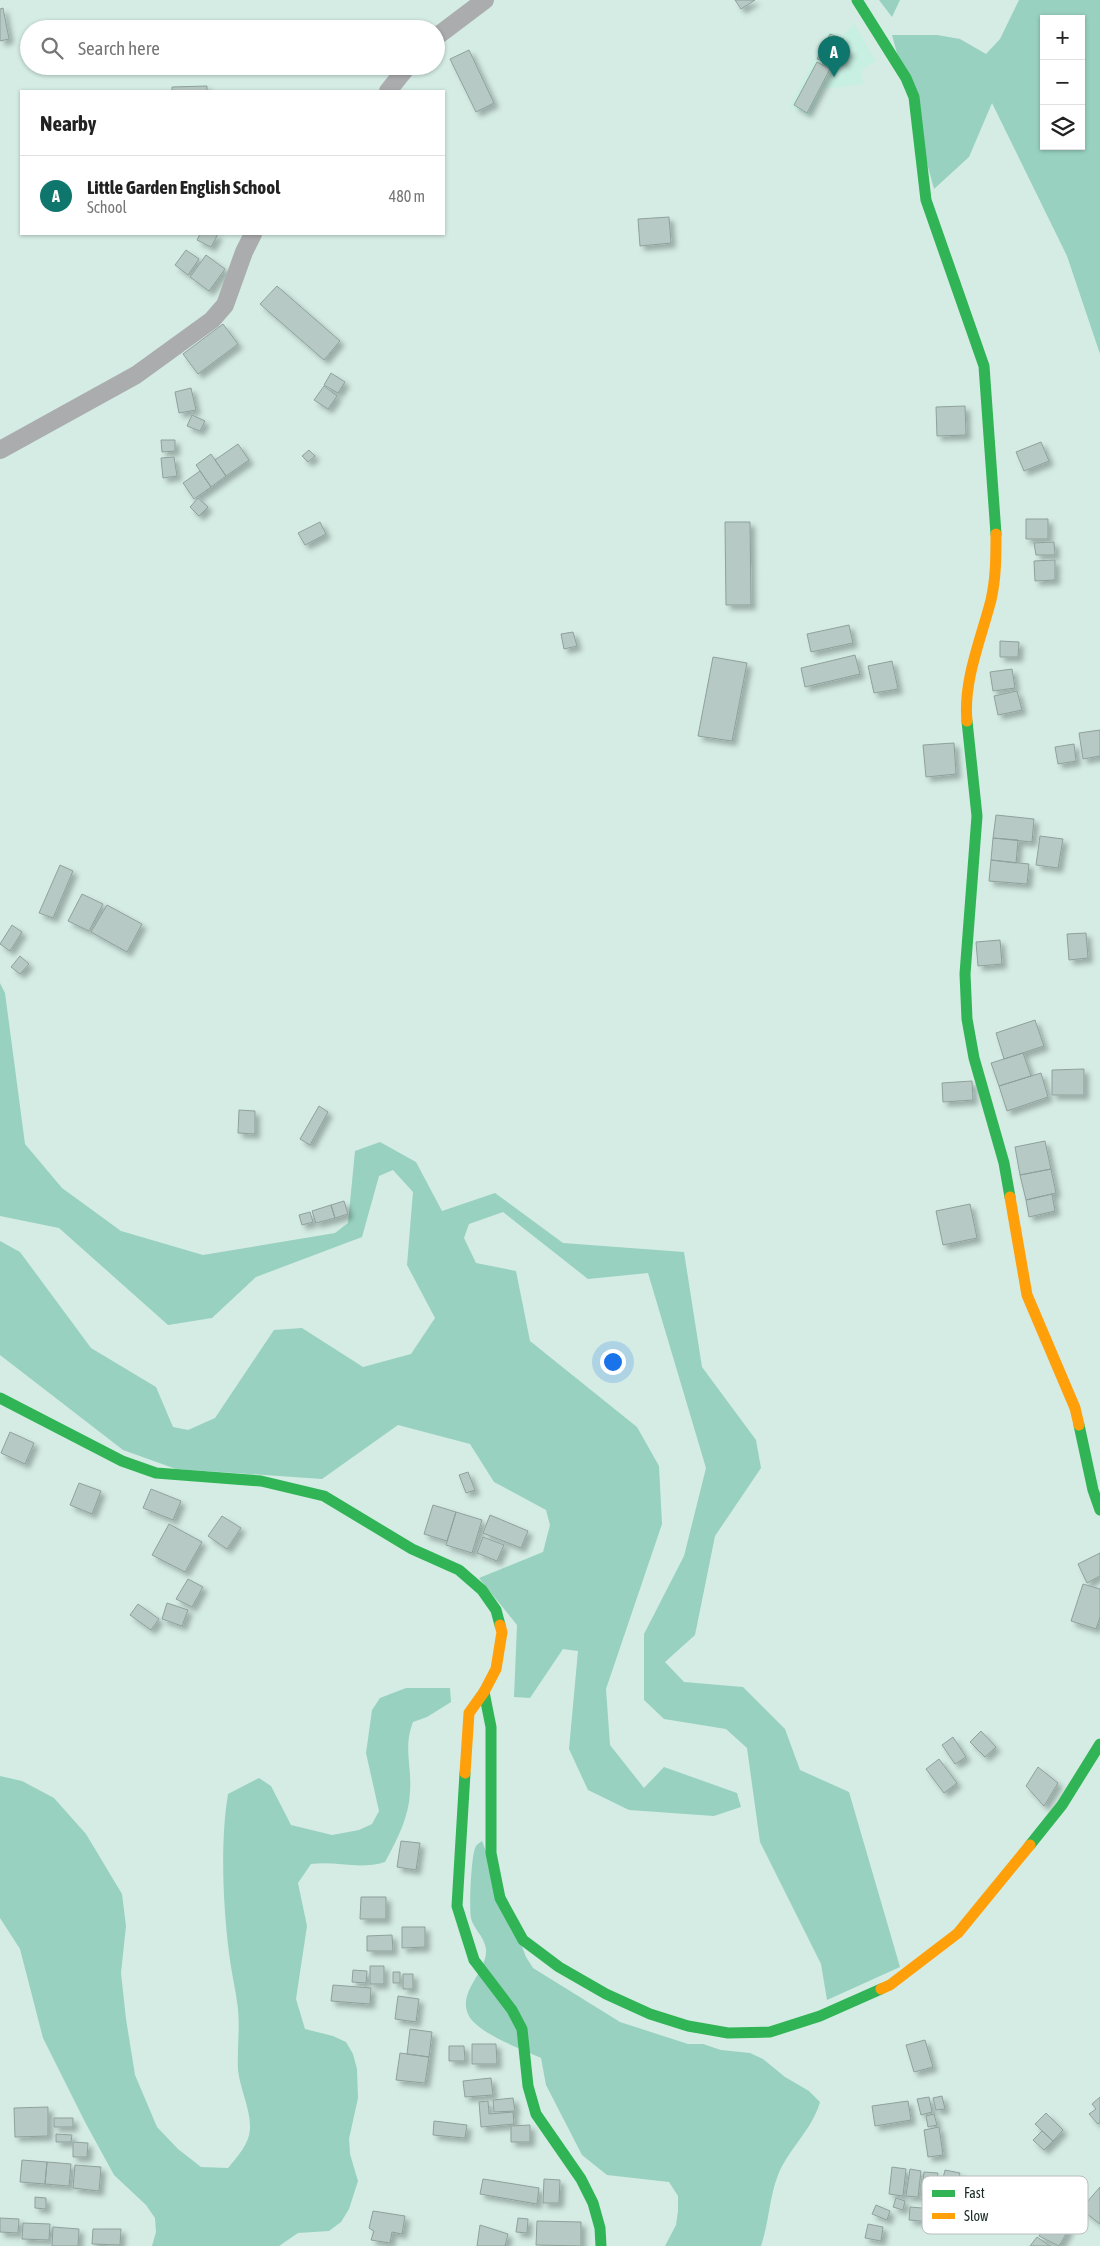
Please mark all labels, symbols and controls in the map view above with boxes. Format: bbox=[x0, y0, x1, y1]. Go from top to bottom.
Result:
map controls bbox=[1040, 15, 1085, 150]
button: + bbox=[1040, 15, 1085, 60]
search box bbox=[20, 20, 445, 75]
icon: search bbox=[38, 34, 66, 62]
pin: A bbox=[818, 36, 850, 77]
text: Search here bbox=[78, 37, 160, 59]
button: − bbox=[1040, 60, 1085, 105]
button: layers bbox=[1040, 105, 1085, 150]
text: Nearby bbox=[40, 111, 96, 135]
text: Little Garden English School bbox=[87, 176, 280, 198]
text: A bbox=[52, 187, 60, 205]
text: 480 m bbox=[389, 187, 425, 205]
text: School bbox=[87, 198, 127, 216]
your location bbox=[600, 1349, 626, 1375]
legend bbox=[922, 2176, 1088, 2234]
text: Fast bbox=[964, 2185, 985, 2201]
text: Slow bbox=[964, 2208, 989, 2224]

